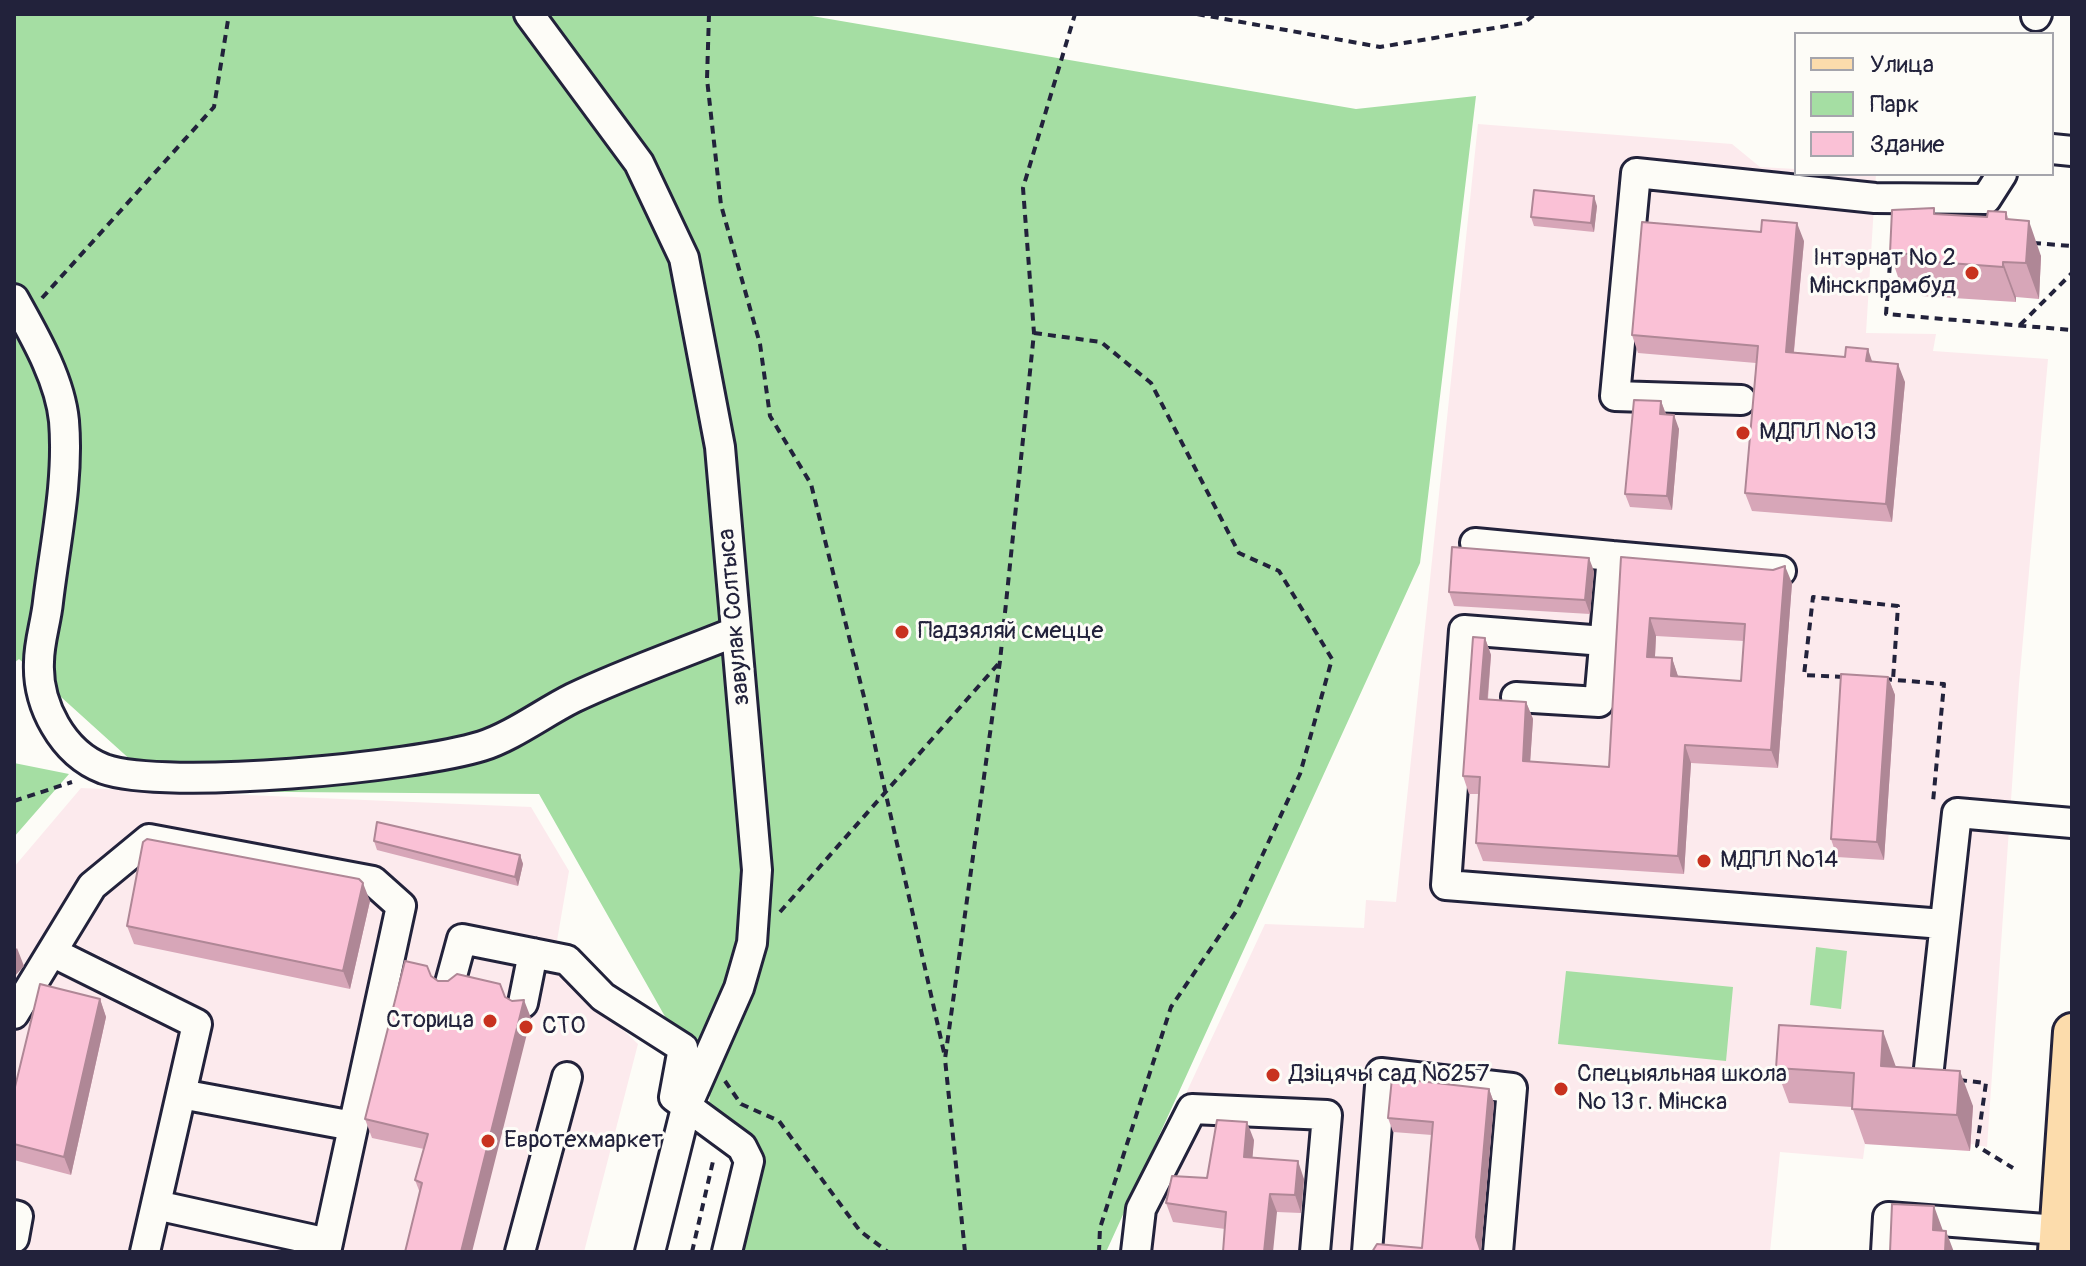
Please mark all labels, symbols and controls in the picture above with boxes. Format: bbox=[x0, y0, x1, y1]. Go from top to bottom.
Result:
legend bbox=[1794, 32, 2054, 176]
text: Улица bbox=[1870, 50, 1934, 79]
text: Парк bbox=[1870, 90, 1919, 119]
text: Здание bbox=[1870, 130, 1944, 159]
place label: Інтэрнат № 2 Мінскпрамбуд bbox=[1809, 245, 1956, 301]
marker: Інтэрнат № 2 Мінскпрамбуд bbox=[1963, 264, 1981, 282]
place label: МДПЛ №13 bbox=[1759, 419, 1877, 447]
marker: МДПЛ №13 bbox=[1734, 424, 1752, 442]
street label: завулак Солтыса bbox=[713, 527, 757, 707]
place label: Падзяляй смецце bbox=[918, 618, 1103, 646]
marker: Падзяляй смецце bbox=[893, 623, 911, 641]
place label: МДПЛ №14 bbox=[1720, 847, 1838, 875]
marker: МДПЛ №14 bbox=[1695, 852, 1713, 870]
place label: Сторица bbox=[386, 1007, 474, 1035]
marker: Сторица bbox=[481, 1012, 499, 1030]
place label: СТО bbox=[542, 1013, 585, 1041]
marker: СТО bbox=[517, 1018, 535, 1036]
place label: Дзіцячы сад №257 bbox=[1289, 1061, 1490, 1089]
place label: Спецыяльная школа № 13 г. Мінска bbox=[1577, 1061, 1787, 1117]
marker: Дзіцячы сад №257 bbox=[1264, 1066, 1282, 1084]
marker: Спецыяльная школа № 13 г. Мінска bbox=[1552, 1080, 1570, 1098]
place label: Евротехмаркет bbox=[504, 1127, 663, 1155]
marker: Евротехмаркет bbox=[479, 1132, 497, 1150]

